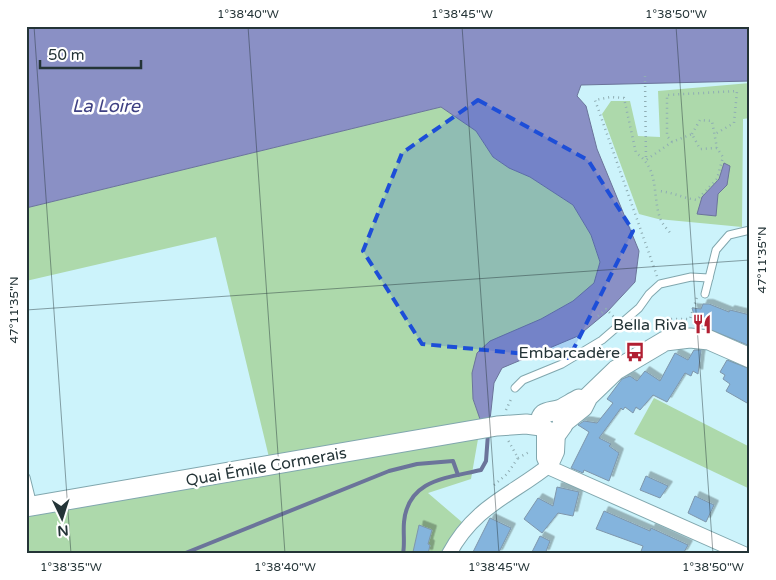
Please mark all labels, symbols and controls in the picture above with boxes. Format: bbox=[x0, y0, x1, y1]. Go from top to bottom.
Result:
text: 1°38'40"W bbox=[217, 7, 279, 21]
text: 1°38'45"W bbox=[431, 7, 493, 21]
text: 1°38'50"W bbox=[645, 7, 707, 21]
scale bar bbox=[40, 38, 141, 70]
text: 50 m bbox=[48, 46, 85, 64]
water label: La Loire bbox=[72, 95, 141, 117]
text: 47°11'35"N bbox=[755, 226, 769, 294]
text: 47°11'35"N bbox=[7, 276, 21, 344]
restaurant icon: Bella Riva bbox=[691, 313, 713, 335]
place label: Bella Riva bbox=[613, 315, 687, 335]
bus stop icon: Embarcadère bbox=[624, 341, 646, 363]
place label: Embarcadère bbox=[519, 343, 620, 363]
street label: Quai Émile Cormerais bbox=[184, 443, 348, 491]
north arrow bbox=[38, 492, 88, 542]
text: N bbox=[57, 522, 69, 539]
text: 1°38'35"W bbox=[40, 560, 102, 574]
text: 1°38'40"W bbox=[254, 560, 316, 574]
text: 1°38'45"W bbox=[468, 560, 530, 574]
text: 1°38'50"W bbox=[682, 560, 744, 574]

